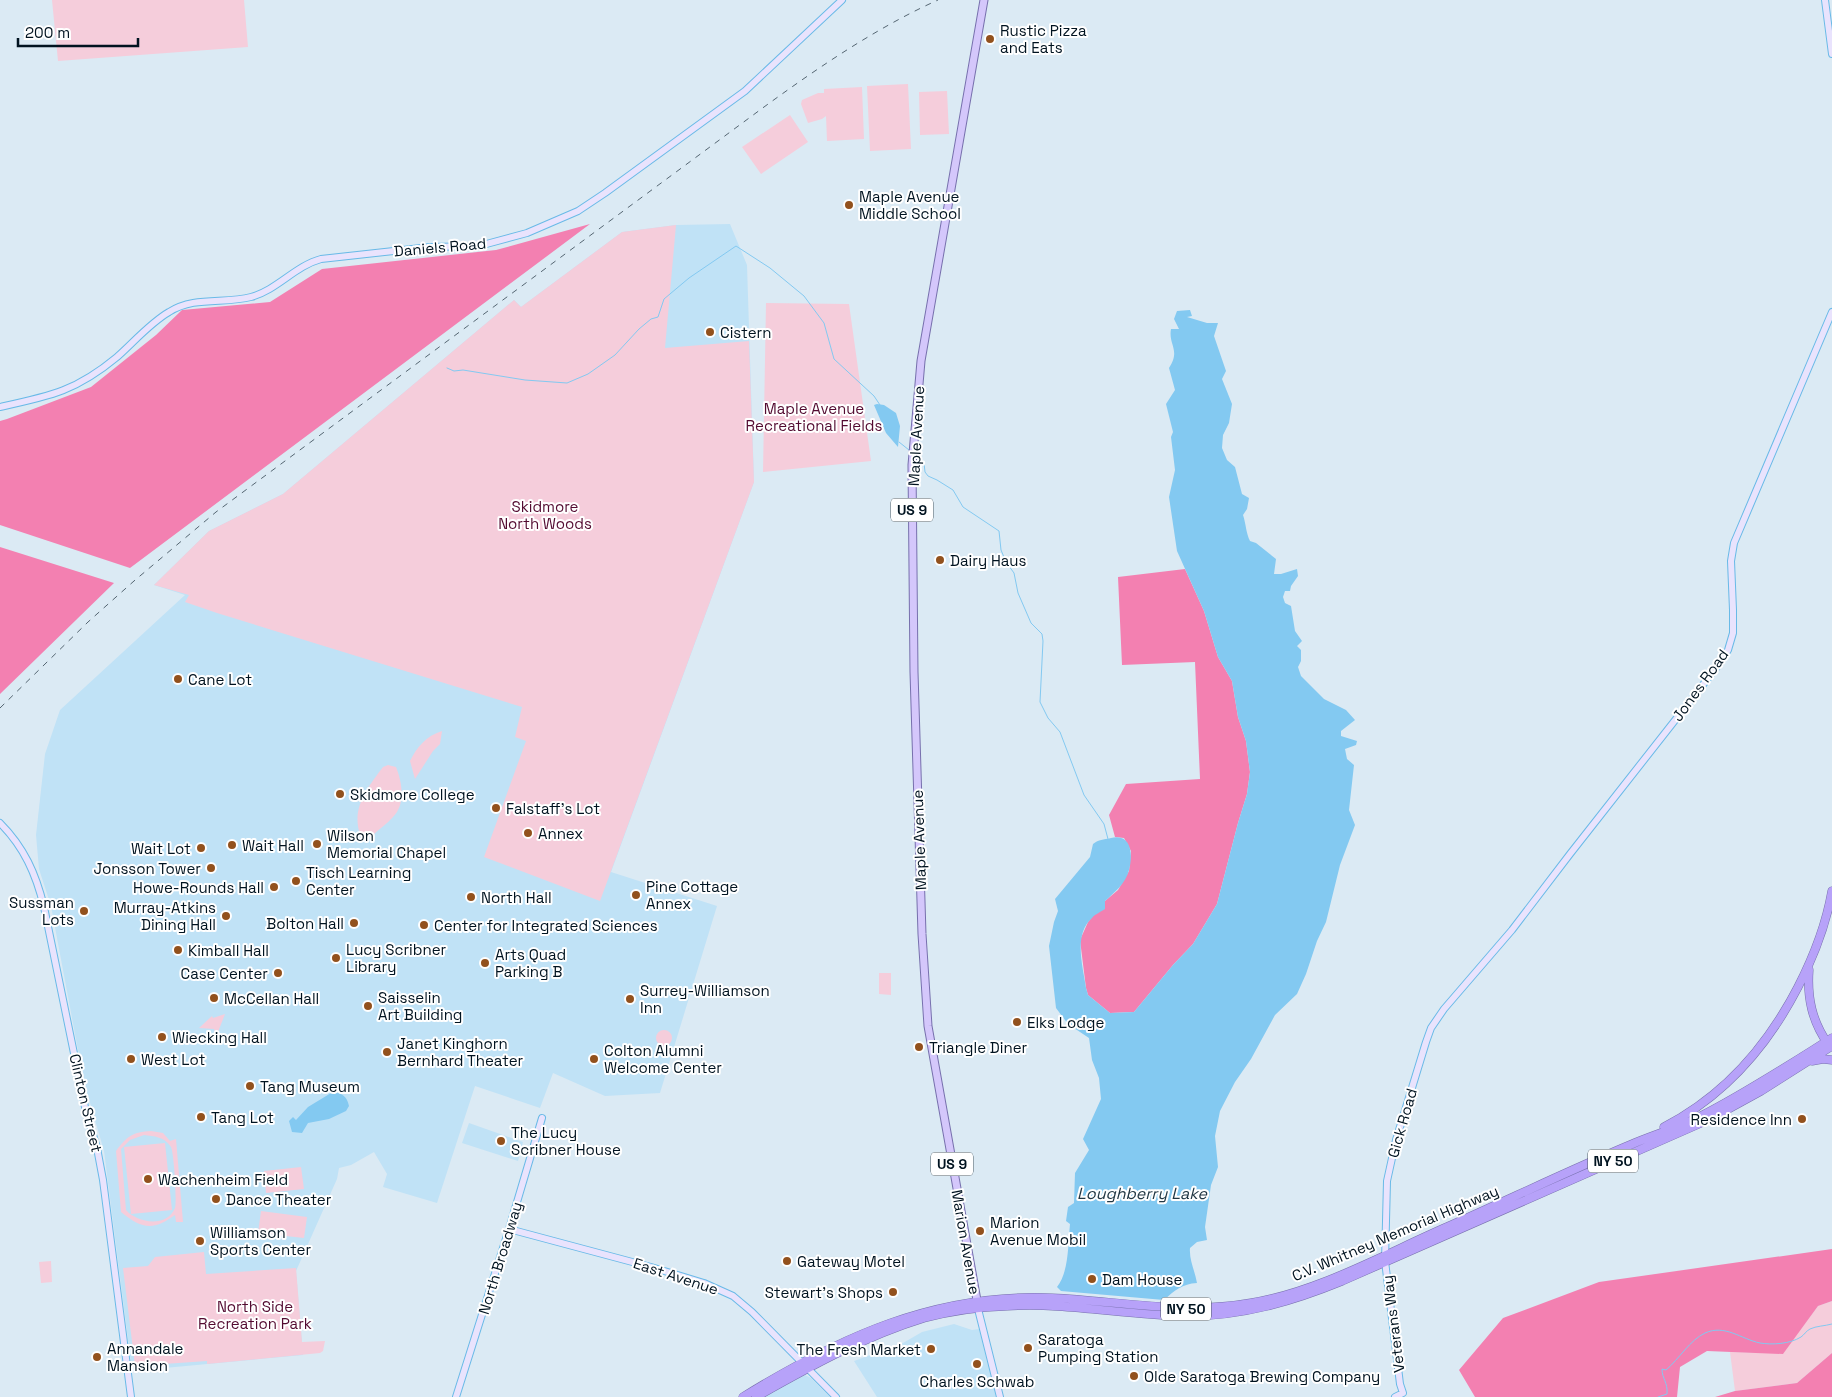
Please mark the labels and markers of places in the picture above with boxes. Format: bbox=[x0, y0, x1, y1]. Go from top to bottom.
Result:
place label: Rustic Pizza and Eats bbox=[1000, 21, 1087, 57]
marker: Rustic Pizza and Eats bbox=[984, 33, 996, 45]
place label: Maple Avenue Middle School bbox=[859, 187, 961, 223]
marker: Maple Avenue Middle School bbox=[843, 199, 855, 211]
place label: Cistern bbox=[720, 323, 771, 342]
marker: Cistern bbox=[704, 326, 716, 338]
place label: Dairy Haus bbox=[950, 551, 1026, 570]
marker: Dairy Haus bbox=[934, 554, 946, 566]
place label: Cane Lot bbox=[188, 670, 252, 689]
marker: Cane Lot bbox=[172, 673, 184, 685]
place label: Skidmore College bbox=[350, 785, 475, 804]
marker: Skidmore College bbox=[334, 788, 346, 800]
place label: Falstaff's Lot bbox=[506, 799, 600, 818]
marker: Falstaff's Lot bbox=[490, 802, 502, 814]
place label: Annex bbox=[538, 824, 583, 843]
place label: Wilson Memorial Chapel bbox=[327, 826, 446, 862]
marker: Annex bbox=[522, 827, 534, 839]
place label: Wait Hall bbox=[242, 836, 304, 855]
marker: Wilson Memorial Chapel bbox=[311, 838, 323, 850]
place label: Wait Lot bbox=[131, 839, 191, 858]
marker: Wait Hall bbox=[226, 839, 238, 851]
marker: Wait Lot bbox=[195, 842, 207, 854]
place label: Jonsson Tower bbox=[93, 859, 201, 878]
marker: Jonsson Tower bbox=[205, 862, 217, 874]
place label: Tisch Learning Center bbox=[306, 863, 411, 899]
marker: Tisch Learning Center bbox=[290, 875, 302, 887]
place label: Pine Cottage Annex bbox=[646, 877, 738, 913]
place label: Howe-Rounds Hall bbox=[133, 878, 264, 897]
marker: Howe-Rounds Hall bbox=[268, 881, 280, 893]
place label: North Hall bbox=[481, 888, 552, 907]
marker: Pine Cottage Annex bbox=[630, 889, 642, 901]
marker: North Hall bbox=[465, 891, 477, 903]
place label: Sussman Lots bbox=[9, 893, 74, 929]
place label: Murray-Atkins Dining Hall bbox=[114, 898, 216, 934]
marker: Sussman Lots bbox=[78, 905, 90, 917]
marker: Murray-Atkins Dining Hall bbox=[220, 910, 232, 922]
place label: Bolton Hall bbox=[266, 914, 344, 933]
place label: Center for Integrated Sciences bbox=[434, 916, 658, 935]
marker: Bolton Hall bbox=[348, 917, 360, 929]
marker: Center for Integrated Sciences bbox=[418, 919, 430, 931]
place label: Lucy Scribner Library bbox=[346, 940, 447, 976]
place label: Kimball Hall bbox=[188, 941, 269, 960]
marker: Kimball Hall bbox=[172, 944, 184, 956]
place label: Arts Quad Parking B bbox=[495, 945, 566, 981]
marker: Lucy Scribner Library bbox=[330, 952, 342, 964]
marker: Arts Quad Parking B bbox=[479, 957, 491, 969]
place label: Case Center bbox=[181, 964, 268, 983]
marker: Case Center bbox=[272, 967, 284, 979]
place label: Surrey-Williamson Inn bbox=[640, 981, 770, 1017]
place label: Saisselin Art Building bbox=[378, 988, 462, 1024]
place label: McCellan Hall bbox=[224, 989, 319, 1008]
marker: McCellan Hall bbox=[208, 992, 220, 1004]
marker: Surrey-Williamson Inn bbox=[624, 993, 636, 1005]
marker: Saisselin Art Building bbox=[362, 1000, 374, 1012]
place label: Elks Lodge bbox=[1027, 1013, 1104, 1032]
marker: Elks Lodge bbox=[1011, 1016, 1023, 1028]
place label: Wiecking Hall bbox=[172, 1028, 267, 1047]
marker: Wiecking Hall bbox=[156, 1031, 168, 1043]
place label: Janet Kinghorn Bernhard Theater bbox=[397, 1034, 524, 1070]
place label: Triangle Diner bbox=[929, 1038, 1028, 1057]
place label: Colton Alumni Welcome Center bbox=[604, 1041, 722, 1077]
marker: Triangle Diner bbox=[913, 1041, 925, 1053]
marker: Janet Kinghorn Bernhard Theater bbox=[381, 1046, 393, 1058]
place label: West Lot bbox=[141, 1050, 205, 1069]
marker: West Lot bbox=[125, 1053, 137, 1065]
marker: Colton Alumni Welcome Center bbox=[588, 1053, 600, 1065]
place label: Tang Museum bbox=[260, 1077, 360, 1096]
marker: Tang Museum bbox=[244, 1080, 256, 1092]
place label: Tang Lot bbox=[211, 1108, 274, 1127]
place label: Residence Inn bbox=[1691, 1110, 1792, 1129]
marker: Tang Lot bbox=[195, 1111, 207, 1123]
marker: Residence Inn bbox=[1796, 1113, 1808, 1125]
place label: The Lucy Scribner House bbox=[511, 1123, 621, 1159]
marker: The Lucy Scribner House bbox=[495, 1135, 507, 1147]
place label: Wachenheim Field bbox=[158, 1170, 288, 1189]
marker: Wachenheim Field bbox=[142, 1173, 154, 1185]
place label: Dance Theater bbox=[226, 1190, 332, 1209]
marker: Dance Theater bbox=[210, 1193, 222, 1205]
place label: Marion Avenue Mobil bbox=[990, 1213, 1086, 1249]
place label: Williamson Sports Center bbox=[210, 1223, 311, 1259]
marker: Marion Avenue Mobil bbox=[974, 1225, 986, 1237]
marker: Williamson Sports Center bbox=[194, 1235, 206, 1247]
place label: Gateway Motel bbox=[797, 1252, 905, 1271]
marker: Gateway Motel bbox=[781, 1255, 793, 1267]
place label: Dam House bbox=[1102, 1270, 1183, 1289]
marker: Dam House bbox=[1086, 1273, 1098, 1285]
place label: Stewart's Shops bbox=[765, 1283, 883, 1302]
marker: Stewart's Shops bbox=[887, 1286, 899, 1298]
place label: Saratoga Pumping Station bbox=[1038, 1330, 1158, 1366]
place label: Annandale Mansion bbox=[107, 1339, 184, 1375]
place label: The Fresh Market bbox=[797, 1340, 921, 1359]
marker: Saratoga Pumping Station bbox=[1022, 1342, 1034, 1354]
marker: The Fresh Market bbox=[925, 1343, 937, 1355]
marker: Annandale Mansion bbox=[91, 1351, 103, 1363]
marker: Charles Schwab bbox=[971, 1358, 983, 1370]
place label: Olde Saratoga Brewing Company bbox=[1144, 1367, 1380, 1386]
marker: Olde Saratoga Brewing Company bbox=[1128, 1370, 1140, 1382]
place label: Charles Schwab bbox=[920, 1372, 1034, 1391]

